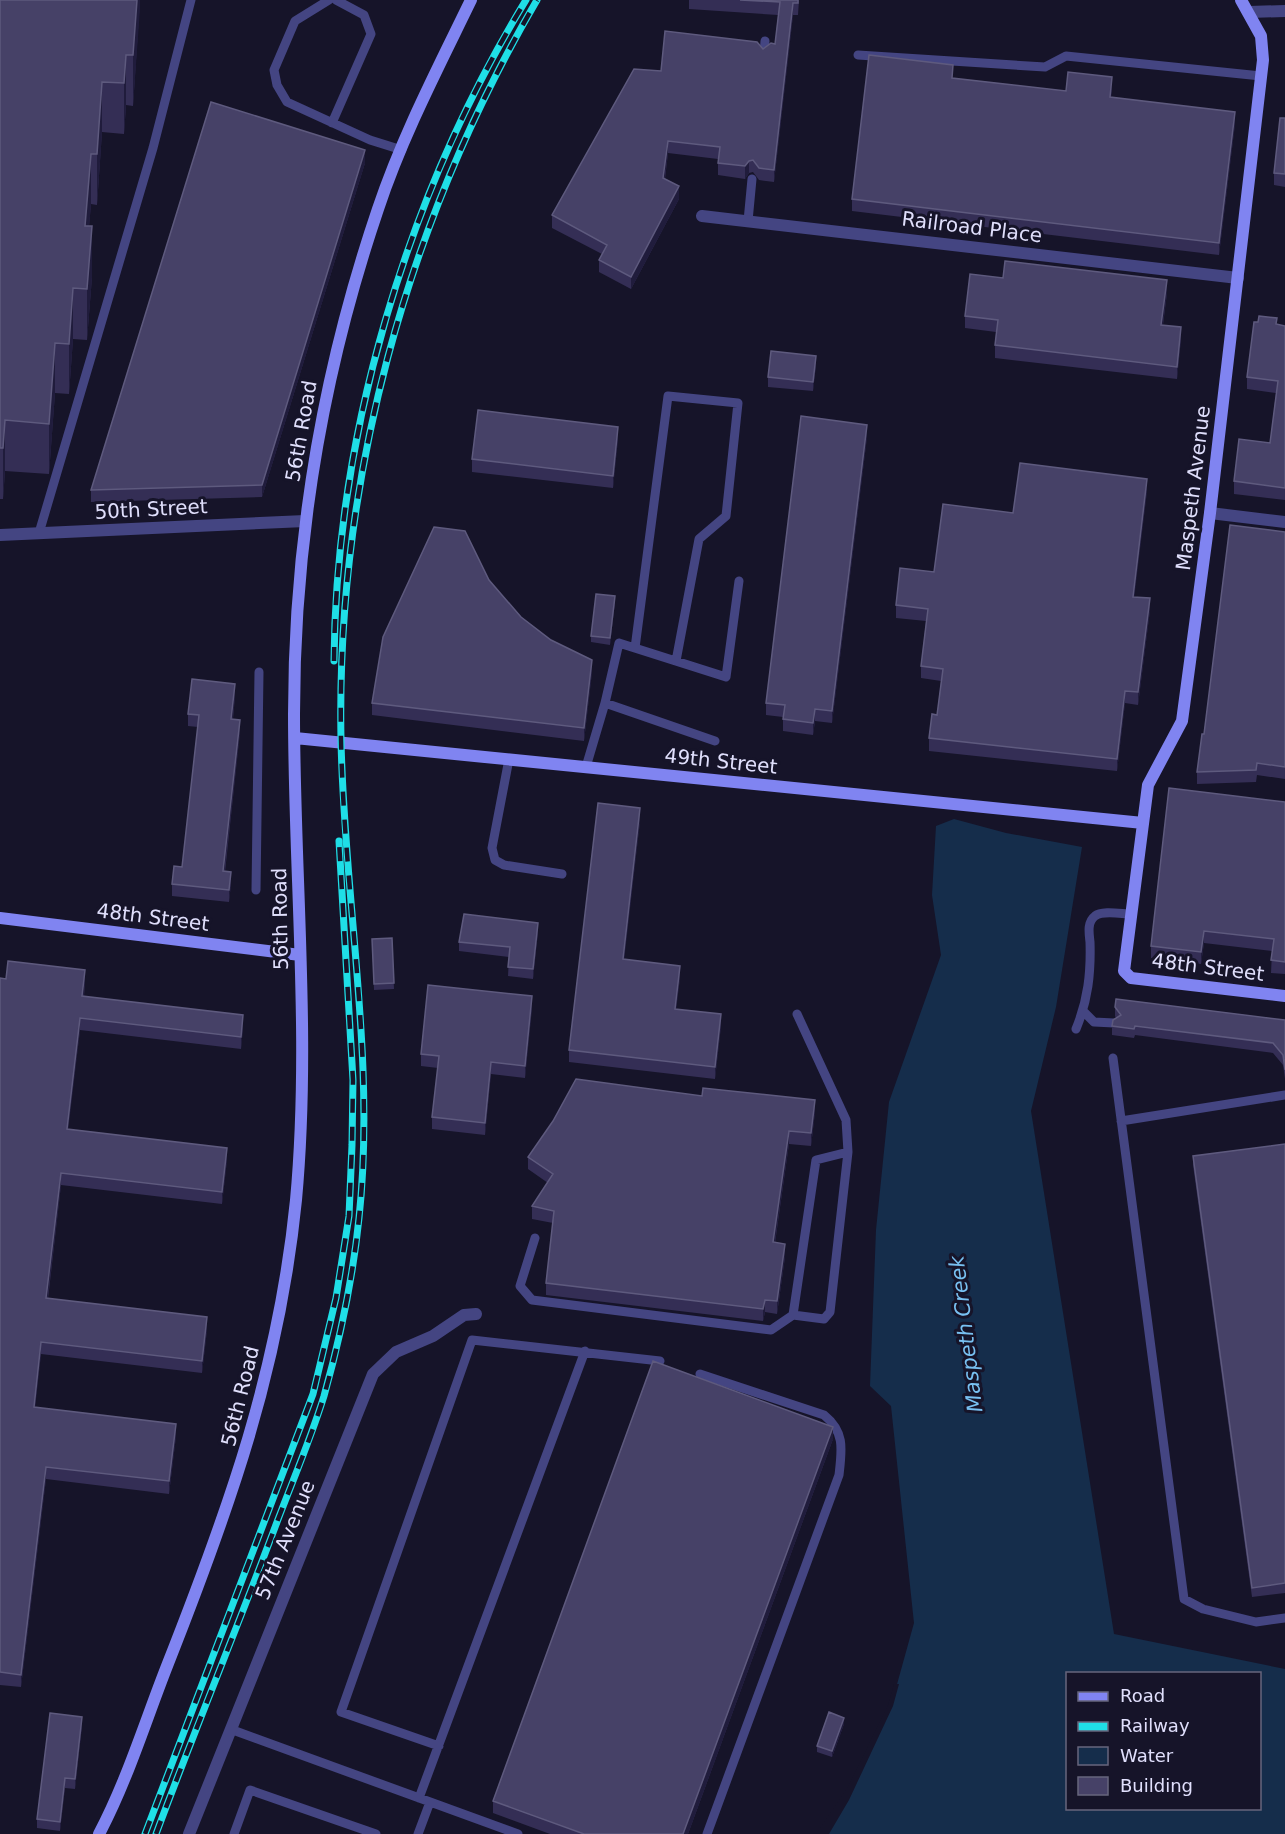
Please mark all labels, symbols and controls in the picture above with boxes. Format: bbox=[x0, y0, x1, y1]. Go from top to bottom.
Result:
street label: Railroad Place bbox=[900, 206, 1044, 248]
street label: 56th Road bbox=[280, 378, 322, 484]
street label: Maspeth Avenue bbox=[1171, 404, 1215, 572]
street label: 50th Street bbox=[94, 494, 208, 524]
street label: 49th Street bbox=[664, 743, 779, 779]
street label: 56th Road bbox=[267, 868, 293, 970]
street label: 48th Street bbox=[95, 898, 211, 936]
street label: 48th Street bbox=[1150, 948, 1266, 986]
water label: Maspeth Creek bbox=[944, 1253, 988, 1414]
street label: 56th Road bbox=[216, 1343, 264, 1449]
street label: 57th Avenue bbox=[250, 1477, 320, 1603]
legend bbox=[1066, 1672, 1261, 1810]
text: Road bbox=[1120, 1685, 1165, 1706]
text: Railway bbox=[1120, 1715, 1190, 1736]
text: Water bbox=[1120, 1745, 1174, 1766]
text: Building bbox=[1120, 1775, 1193, 1796]

